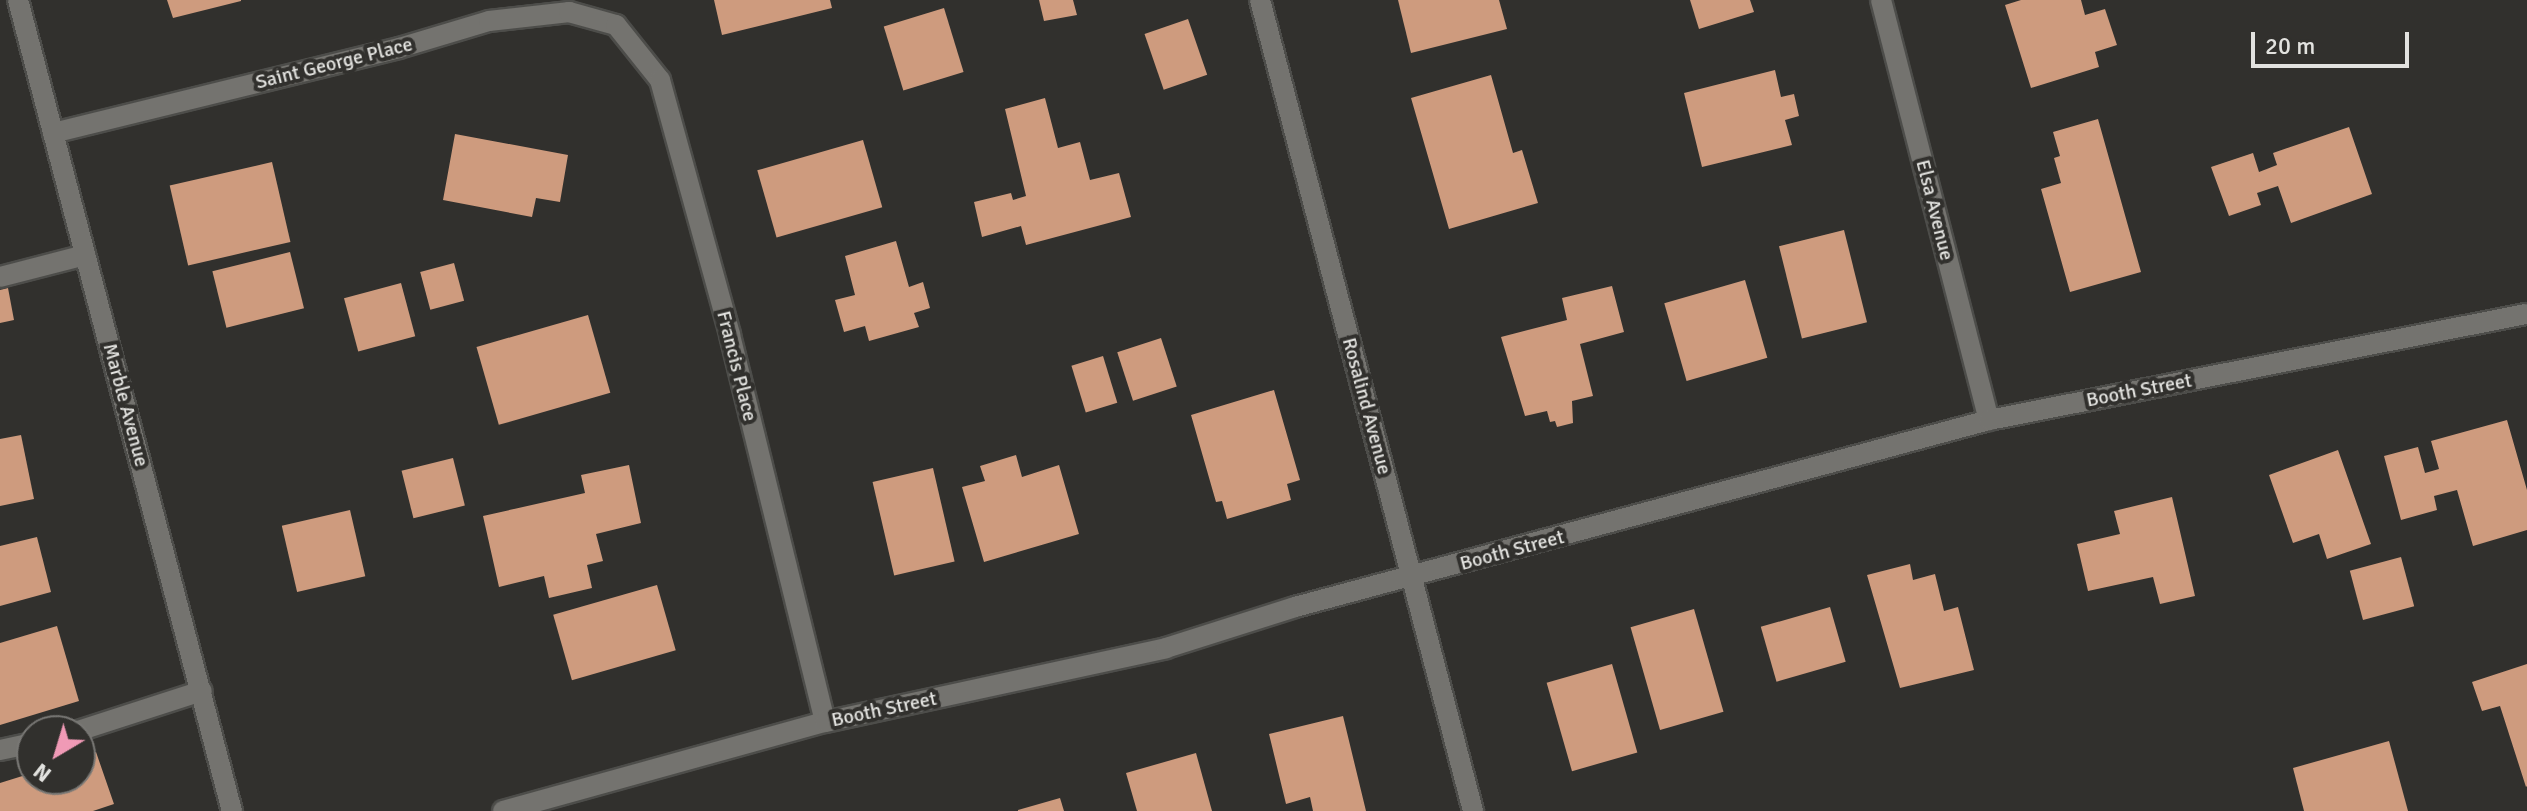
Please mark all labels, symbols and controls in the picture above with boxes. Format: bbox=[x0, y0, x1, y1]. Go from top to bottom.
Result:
scale bar bbox=[2255, 16, 2413, 66]
text: 20 m bbox=[2265, 31, 2315, 61]
street label: Saint George Place bbox=[253, 32, 415, 94]
street label: Elsa Avenue bbox=[1911, 157, 1959, 263]
street label: Francis Place bbox=[712, 308, 762, 424]
street label: Rosalind Avenue bbox=[1337, 335, 1397, 477]
street label: Marble Avenue bbox=[98, 341, 154, 469]
street label: Booth Street bbox=[2084, 368, 2194, 412]
street label: Booth Street bbox=[1457, 525, 1567, 575]
street label: Booth Street bbox=[829, 686, 939, 732]
north arrow bbox=[16, 715, 96, 795]
text: N bbox=[28, 757, 56, 788]

